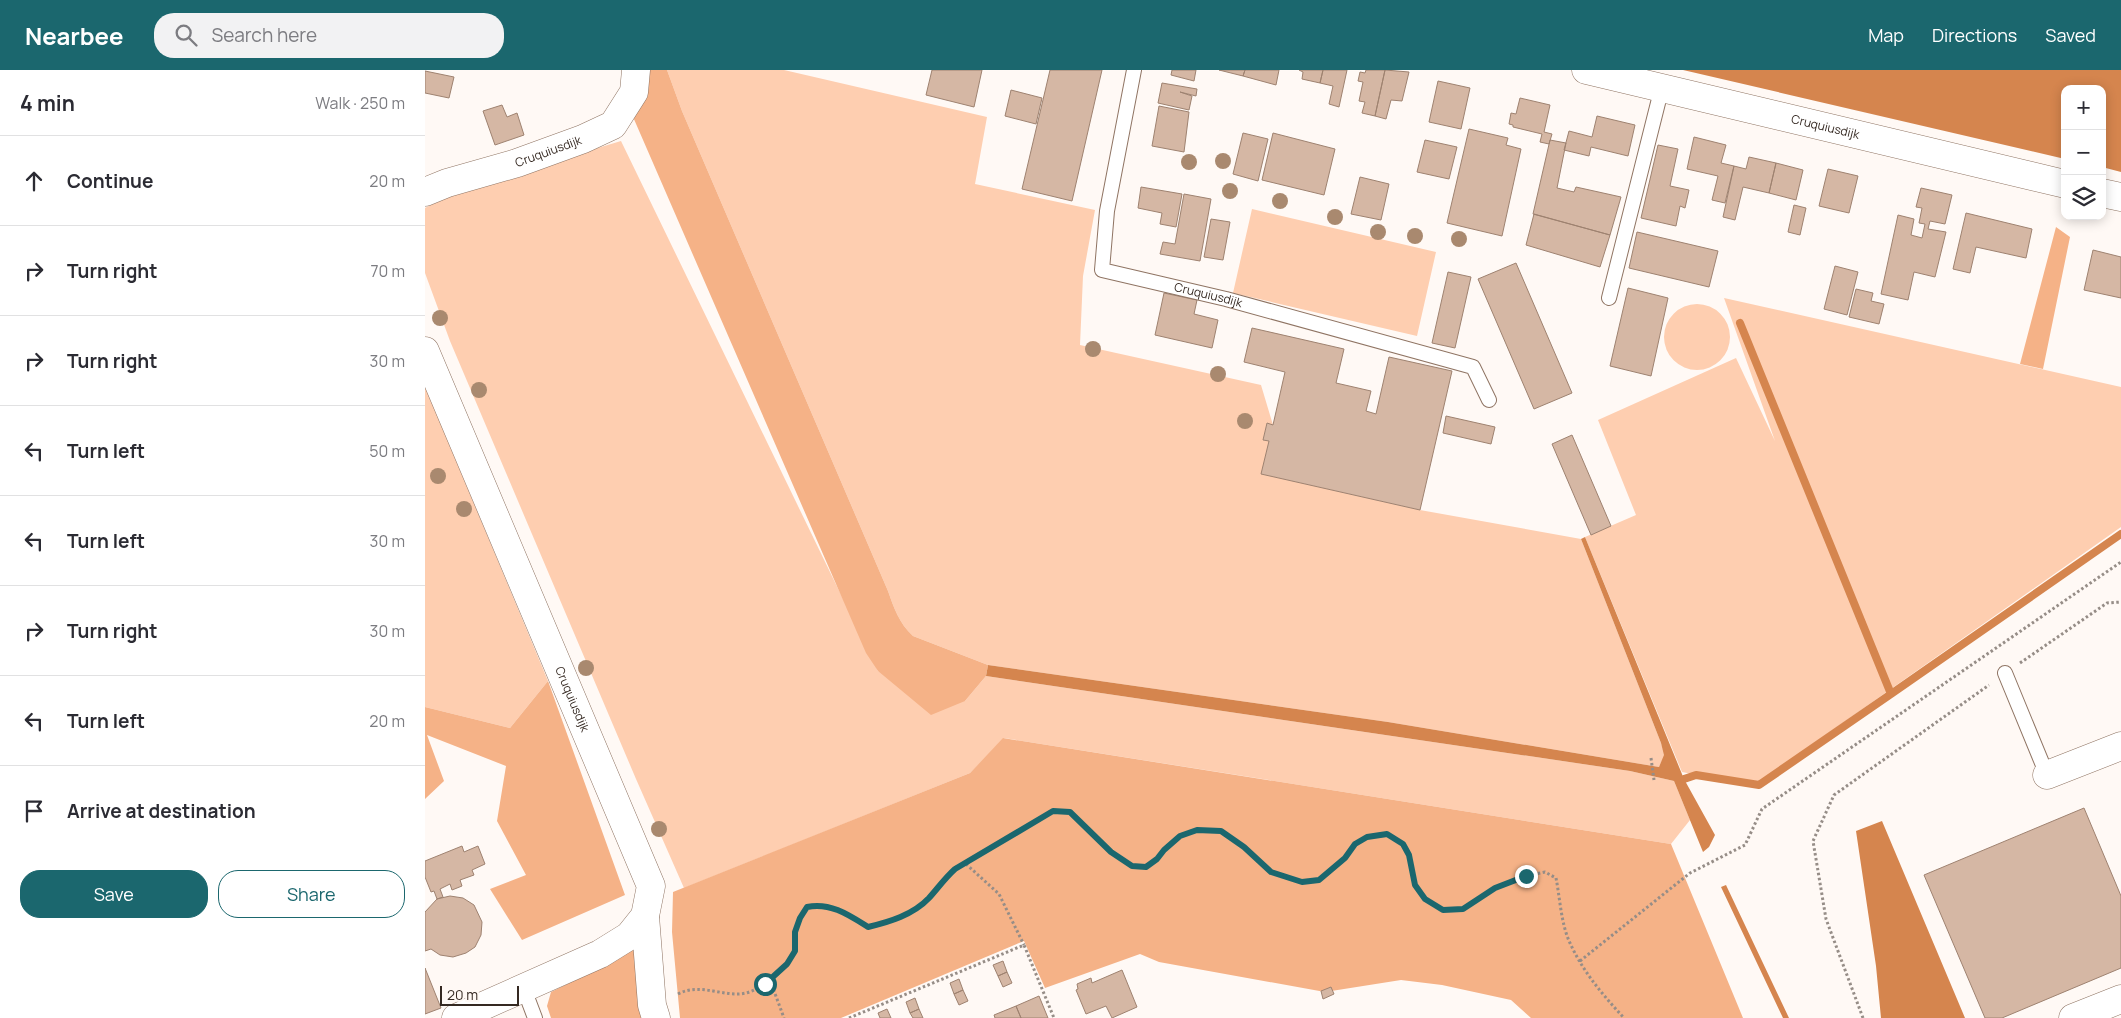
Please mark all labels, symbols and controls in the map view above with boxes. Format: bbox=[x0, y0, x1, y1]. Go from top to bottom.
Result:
search box bbox=[154, 13, 504, 58]
text: Nearbee bbox=[25, 19, 124, 52]
icon: search bbox=[172, 21, 200, 49]
text: Search here bbox=[212, 22, 317, 48]
text: Map bbox=[1868, 23, 1904, 47]
text: Directions bbox=[1932, 23, 2017, 47]
text: Saved bbox=[2045, 23, 2096, 47]
map controls bbox=[2061, 85, 2106, 220]
button: + bbox=[2061, 85, 2106, 130]
text: 4 min bbox=[20, 89, 75, 117]
text: Walk · 250 m bbox=[315, 92, 405, 114]
street label: Cruquiusdijk bbox=[1790, 110, 1862, 143]
button: − bbox=[2061, 130, 2106, 175]
street label: Cruquiusdijk bbox=[513, 131, 585, 171]
icon: ahead bbox=[20, 167, 48, 195]
text: Continue bbox=[67, 168, 153, 194]
text: 20 m bbox=[369, 170, 405, 192]
button: layers bbox=[2061, 175, 2106, 220]
icon: right bbox=[20, 257, 48, 285]
text: Turn right bbox=[67, 258, 157, 284]
text: 70 m bbox=[370, 260, 405, 282]
street label: Cruquiusdijk bbox=[1173, 278, 1245, 311]
icon: right bbox=[20, 347, 48, 375]
text: Turn right bbox=[67, 348, 157, 374]
text: 30 m bbox=[370, 350, 405, 372]
icon: left bbox=[20, 437, 48, 465]
text: Turn left bbox=[67, 438, 145, 464]
text: 50 m bbox=[369, 440, 405, 462]
icon: left bbox=[20, 527, 48, 555]
text: Turn left bbox=[67, 528, 145, 554]
text: 30 m bbox=[370, 530, 405, 552]
icon: right bbox=[20, 617, 48, 645]
text: Turn right bbox=[67, 618, 157, 644]
text: 30 m bbox=[370, 620, 405, 642]
street label: Cruquiusdijk bbox=[551, 664, 594, 735]
icon: left bbox=[20, 707, 48, 735]
text: Turn left bbox=[67, 708, 145, 734]
text: 20 m bbox=[369, 710, 405, 732]
icon: arrive bbox=[20, 797, 48, 825]
text: Arrive at destination bbox=[67, 798, 256, 824]
route end bbox=[1515, 865, 1538, 888]
button: Save bbox=[20, 870, 208, 918]
button: Share bbox=[218, 870, 405, 918]
route start bbox=[754, 973, 777, 996]
scale bar bbox=[440, 983, 519, 1006]
text: 20 m bbox=[447, 985, 478, 1004]

